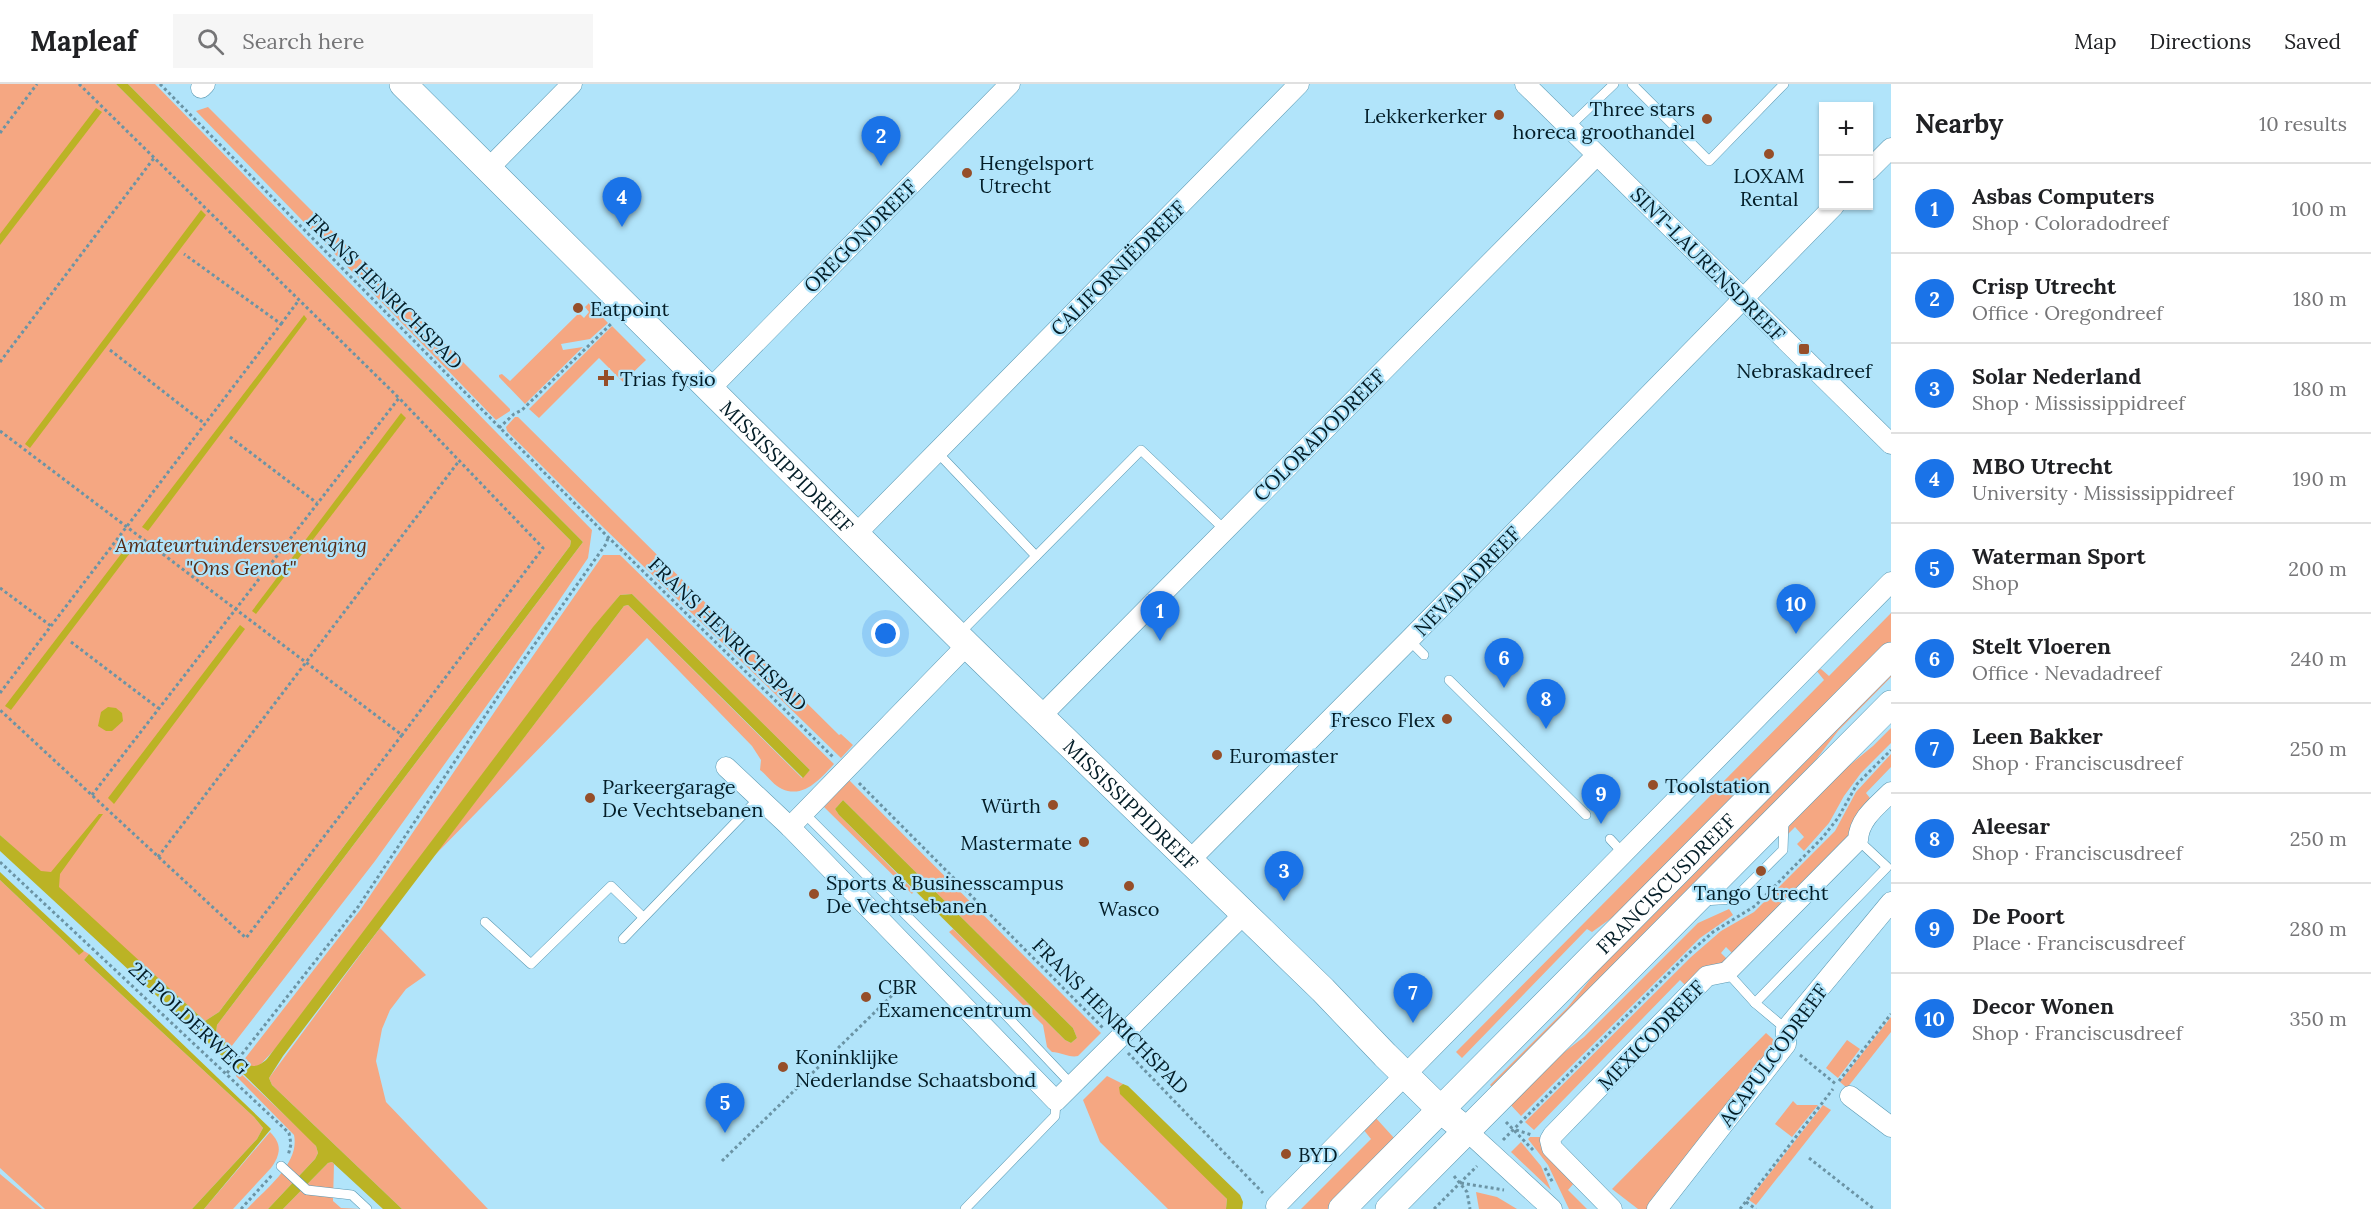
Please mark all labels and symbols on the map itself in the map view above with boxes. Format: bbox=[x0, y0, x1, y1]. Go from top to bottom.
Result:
place label: Three stars horeca groothandel bbox=[1512, 96, 1695, 144]
place label: Lekkerkerker bbox=[1364, 103, 1487, 128]
marker: Lekkerkerker bbox=[1492, 108, 1506, 122]
marker: Three stars horeca groothandel bbox=[1700, 112, 1714, 126]
pin: 2 bbox=[862, 116, 900, 166]
marker: LOXAM Rental bbox=[1762, 147, 1776, 161]
place label: Hengelsport Utrecht bbox=[979, 150, 1094, 198]
place label: LOXAM Rental bbox=[1733, 163, 1805, 211]
marker: Hengelsport Utrecht bbox=[960, 166, 974, 180]
street label: OREGONDREEF bbox=[798, 174, 922, 298]
pin: 4 bbox=[602, 178, 642, 227]
street label: SINT-LAURENSDREEF bbox=[1626, 182, 1790, 346]
street label: CALIFORNIËDREEF bbox=[1045, 195, 1191, 341]
street label: FRANS HENRICHSPAD bbox=[302, 208, 468, 374]
place label: Eatpoint bbox=[590, 296, 670, 321]
marker: Eatpoint bbox=[571, 301, 585, 315]
marker: Nebraskadreef bbox=[1797, 342, 1811, 356]
place label: Nebraskadreef bbox=[1736, 358, 1873, 383]
street label: COLORADODREEF bbox=[1248, 364, 1390, 506]
place label: Trias fysio bbox=[620, 366, 716, 391]
marker: Trias fysio bbox=[597, 369, 615, 387]
street label: MISSISSIPPIDREEF bbox=[715, 395, 859, 538]
street label: NEVADADREEF bbox=[1408, 521, 1526, 641]
park label: Amateurtuindersvereniging "Ons Genot" bbox=[114, 532, 367, 580]
street label: FRANS HENRICHSPAD bbox=[643, 552, 813, 716]
pin: 10 bbox=[1776, 584, 1816, 634]
pin: 1 bbox=[1140, 592, 1180, 641]
your location bbox=[871, 619, 900, 648]
pin: 6 bbox=[1484, 638, 1524, 688]
pin: 8 bbox=[1526, 680, 1566, 729]
place label: Fresco Flex bbox=[1330, 707, 1435, 732]
marker: Fresco Flex bbox=[1440, 712, 1454, 726]
street label: MISSISSIPPIDREEF bbox=[1059, 733, 1204, 875]
place label: Euromaster bbox=[1229, 743, 1338, 768]
marker: Euromaster bbox=[1210, 748, 1224, 762]
place label: Toolstation bbox=[1665, 773, 1770, 798]
place label: Parkeergarage De Vechtsebanen bbox=[602, 774, 763, 822]
pin: 9 bbox=[1582, 774, 1620, 824]
marker: Toolstation bbox=[1646, 778, 1660, 792]
marker: Parkeergarage De Vechtsebanen bbox=[583, 791, 597, 805]
place label: Würth bbox=[981, 793, 1041, 818]
marker: Würth bbox=[1046, 798, 1060, 812]
street label: FRANCISCUSDREEF bbox=[1590, 808, 1740, 959]
place label: Mastermate bbox=[960, 830, 1072, 855]
marker: Mastermate bbox=[1077, 835, 1091, 849]
pin: 3 bbox=[1264, 852, 1304, 901]
marker: Tango Utrecht bbox=[1754, 864, 1768, 878]
place label: Sports & Businesscampus De Vechtsebanen bbox=[826, 870, 1064, 918]
marker: Wasco bbox=[1122, 879, 1136, 893]
place label: Tango Utrecht bbox=[1694, 880, 1829, 905]
marker: Sports & Businesscampus De Vechtsebanen bbox=[807, 887, 821, 901]
place label: Wasco bbox=[1099, 896, 1159, 921]
street label: FRANS HENRICHSPAD bbox=[1028, 933, 1194, 1099]
street label: 2E POLDERWEG bbox=[124, 956, 254, 1080]
place label: CBR Examencentrum bbox=[878, 974, 1032, 1022]
pin: 7 bbox=[1394, 974, 1432, 1023]
street label: MEXICODREEF bbox=[1592, 975, 1710, 1095]
street label: ACAPULCODREEF bbox=[1712, 979, 1833, 1132]
marker: CBR Examencentrum bbox=[859, 990, 873, 1004]
place label: Koninklijke Nederlandse Schaatsbond bbox=[795, 1044, 1036, 1092]
marker: Koninklijke Nederlandse Schaatsbond bbox=[776, 1060, 790, 1074]
pin: 5 bbox=[706, 1084, 744, 1133]
place label: BYD bbox=[1298, 1142, 1338, 1167]
marker: BYD bbox=[1279, 1147, 1293, 1161]

